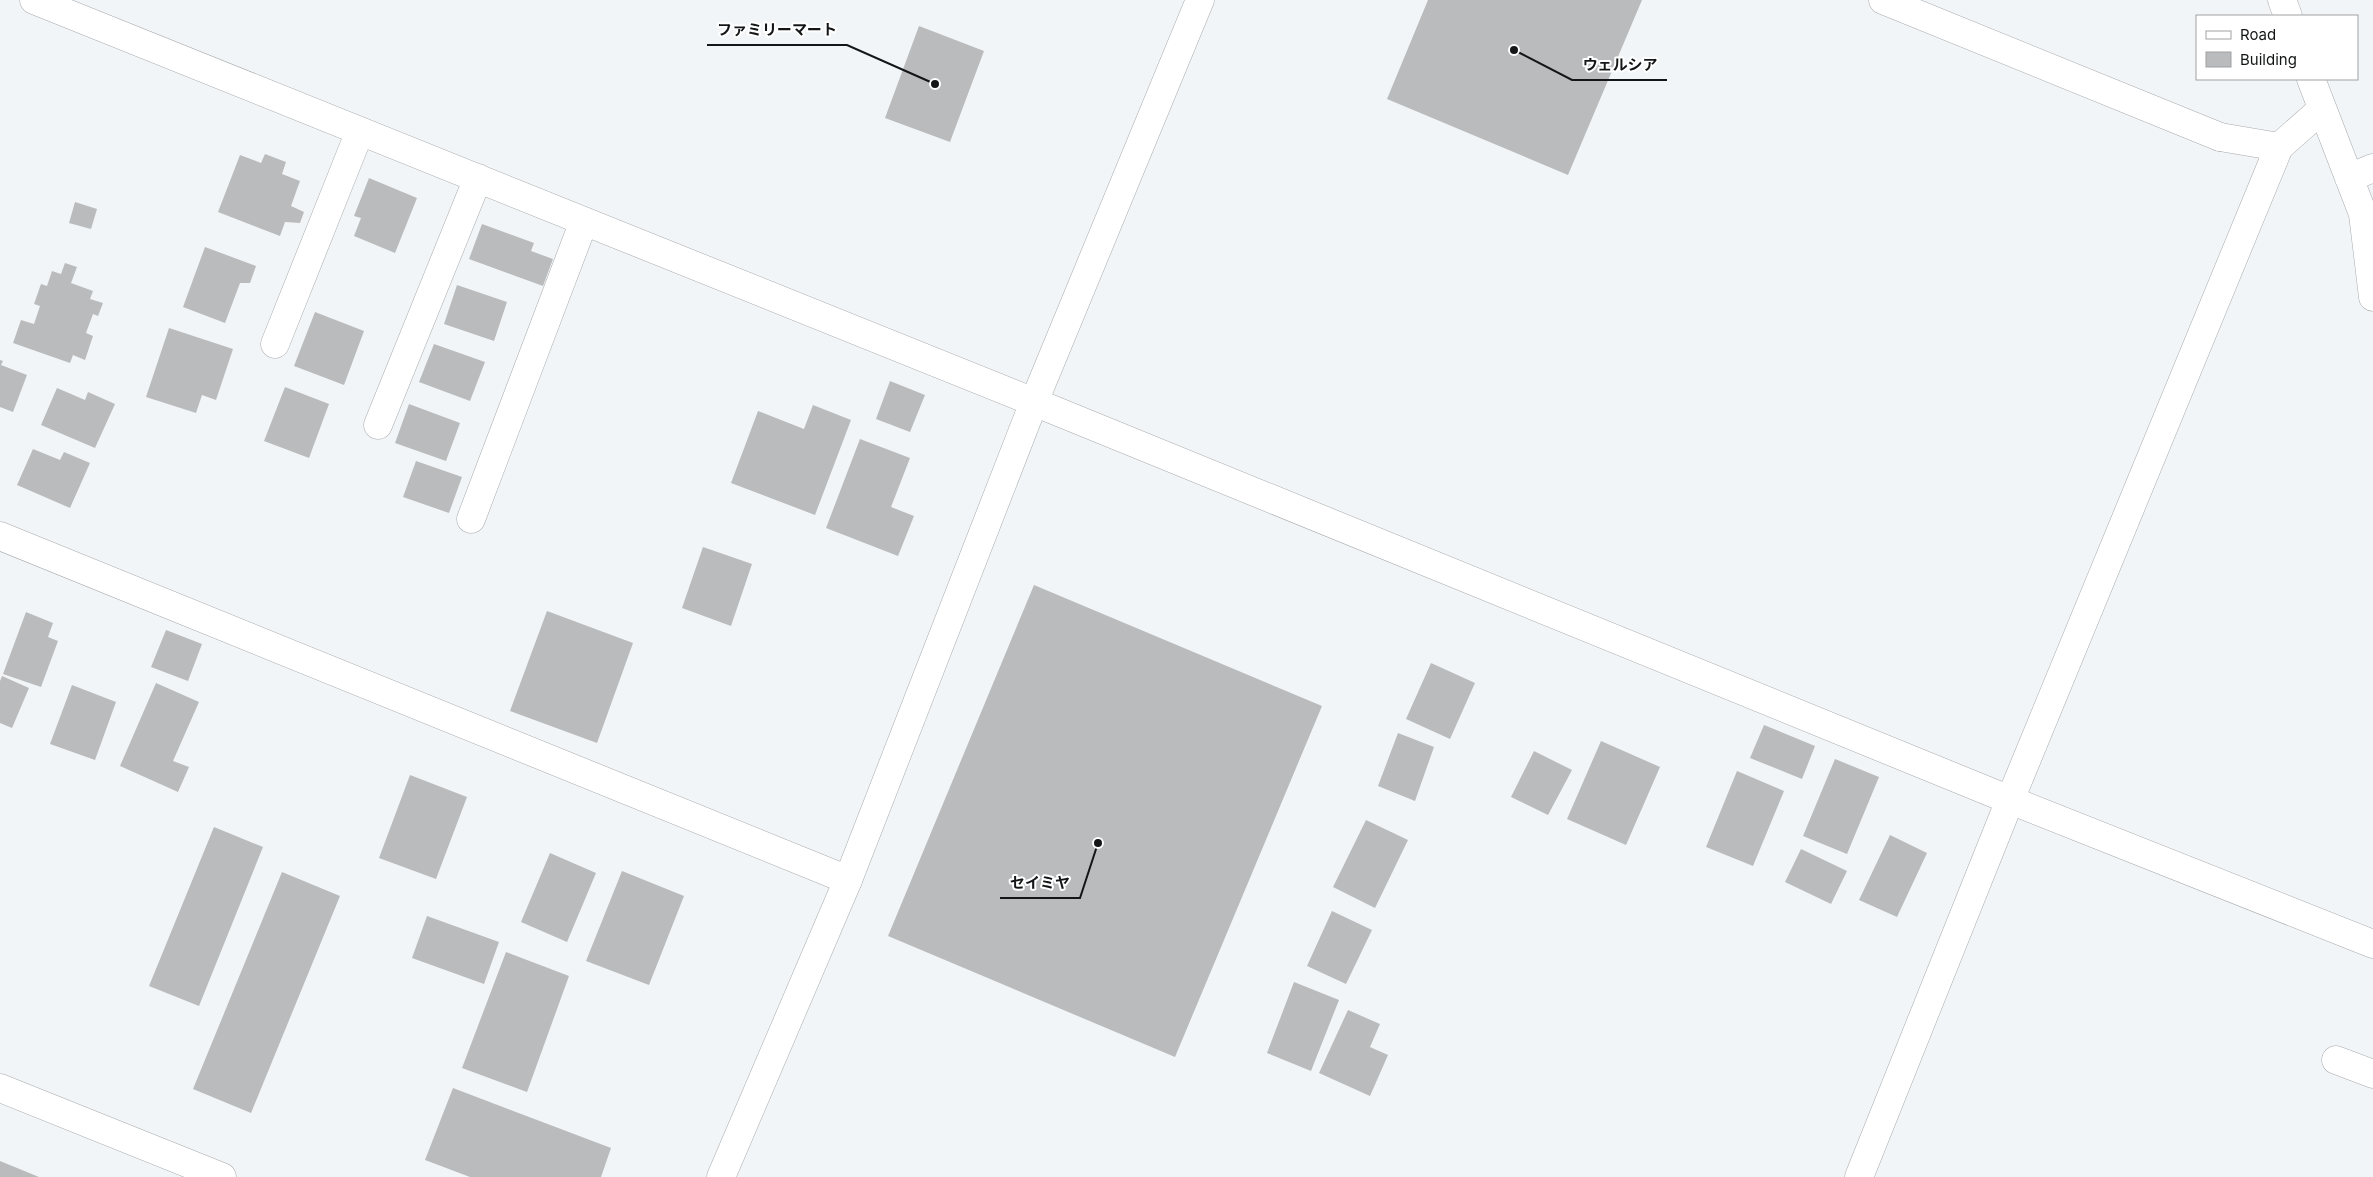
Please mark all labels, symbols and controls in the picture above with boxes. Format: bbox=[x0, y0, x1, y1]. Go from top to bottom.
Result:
callout: ファミリーマート bbox=[707, 15, 847, 45]
legend bbox=[2196, 15, 2358, 80]
text: ファミリーマート bbox=[717, 20, 837, 39]
text: Road bbox=[2240, 25, 2276, 44]
callout: ウェルシア bbox=[1572, 50, 1667, 80]
text: Building bbox=[2240, 50, 2297, 69]
text: ウェルシア bbox=[1582, 55, 1658, 74]
callout: セイミヤ bbox=[1000, 868, 1080, 898]
text: セイミヤ bbox=[1010, 873, 1070, 892]

